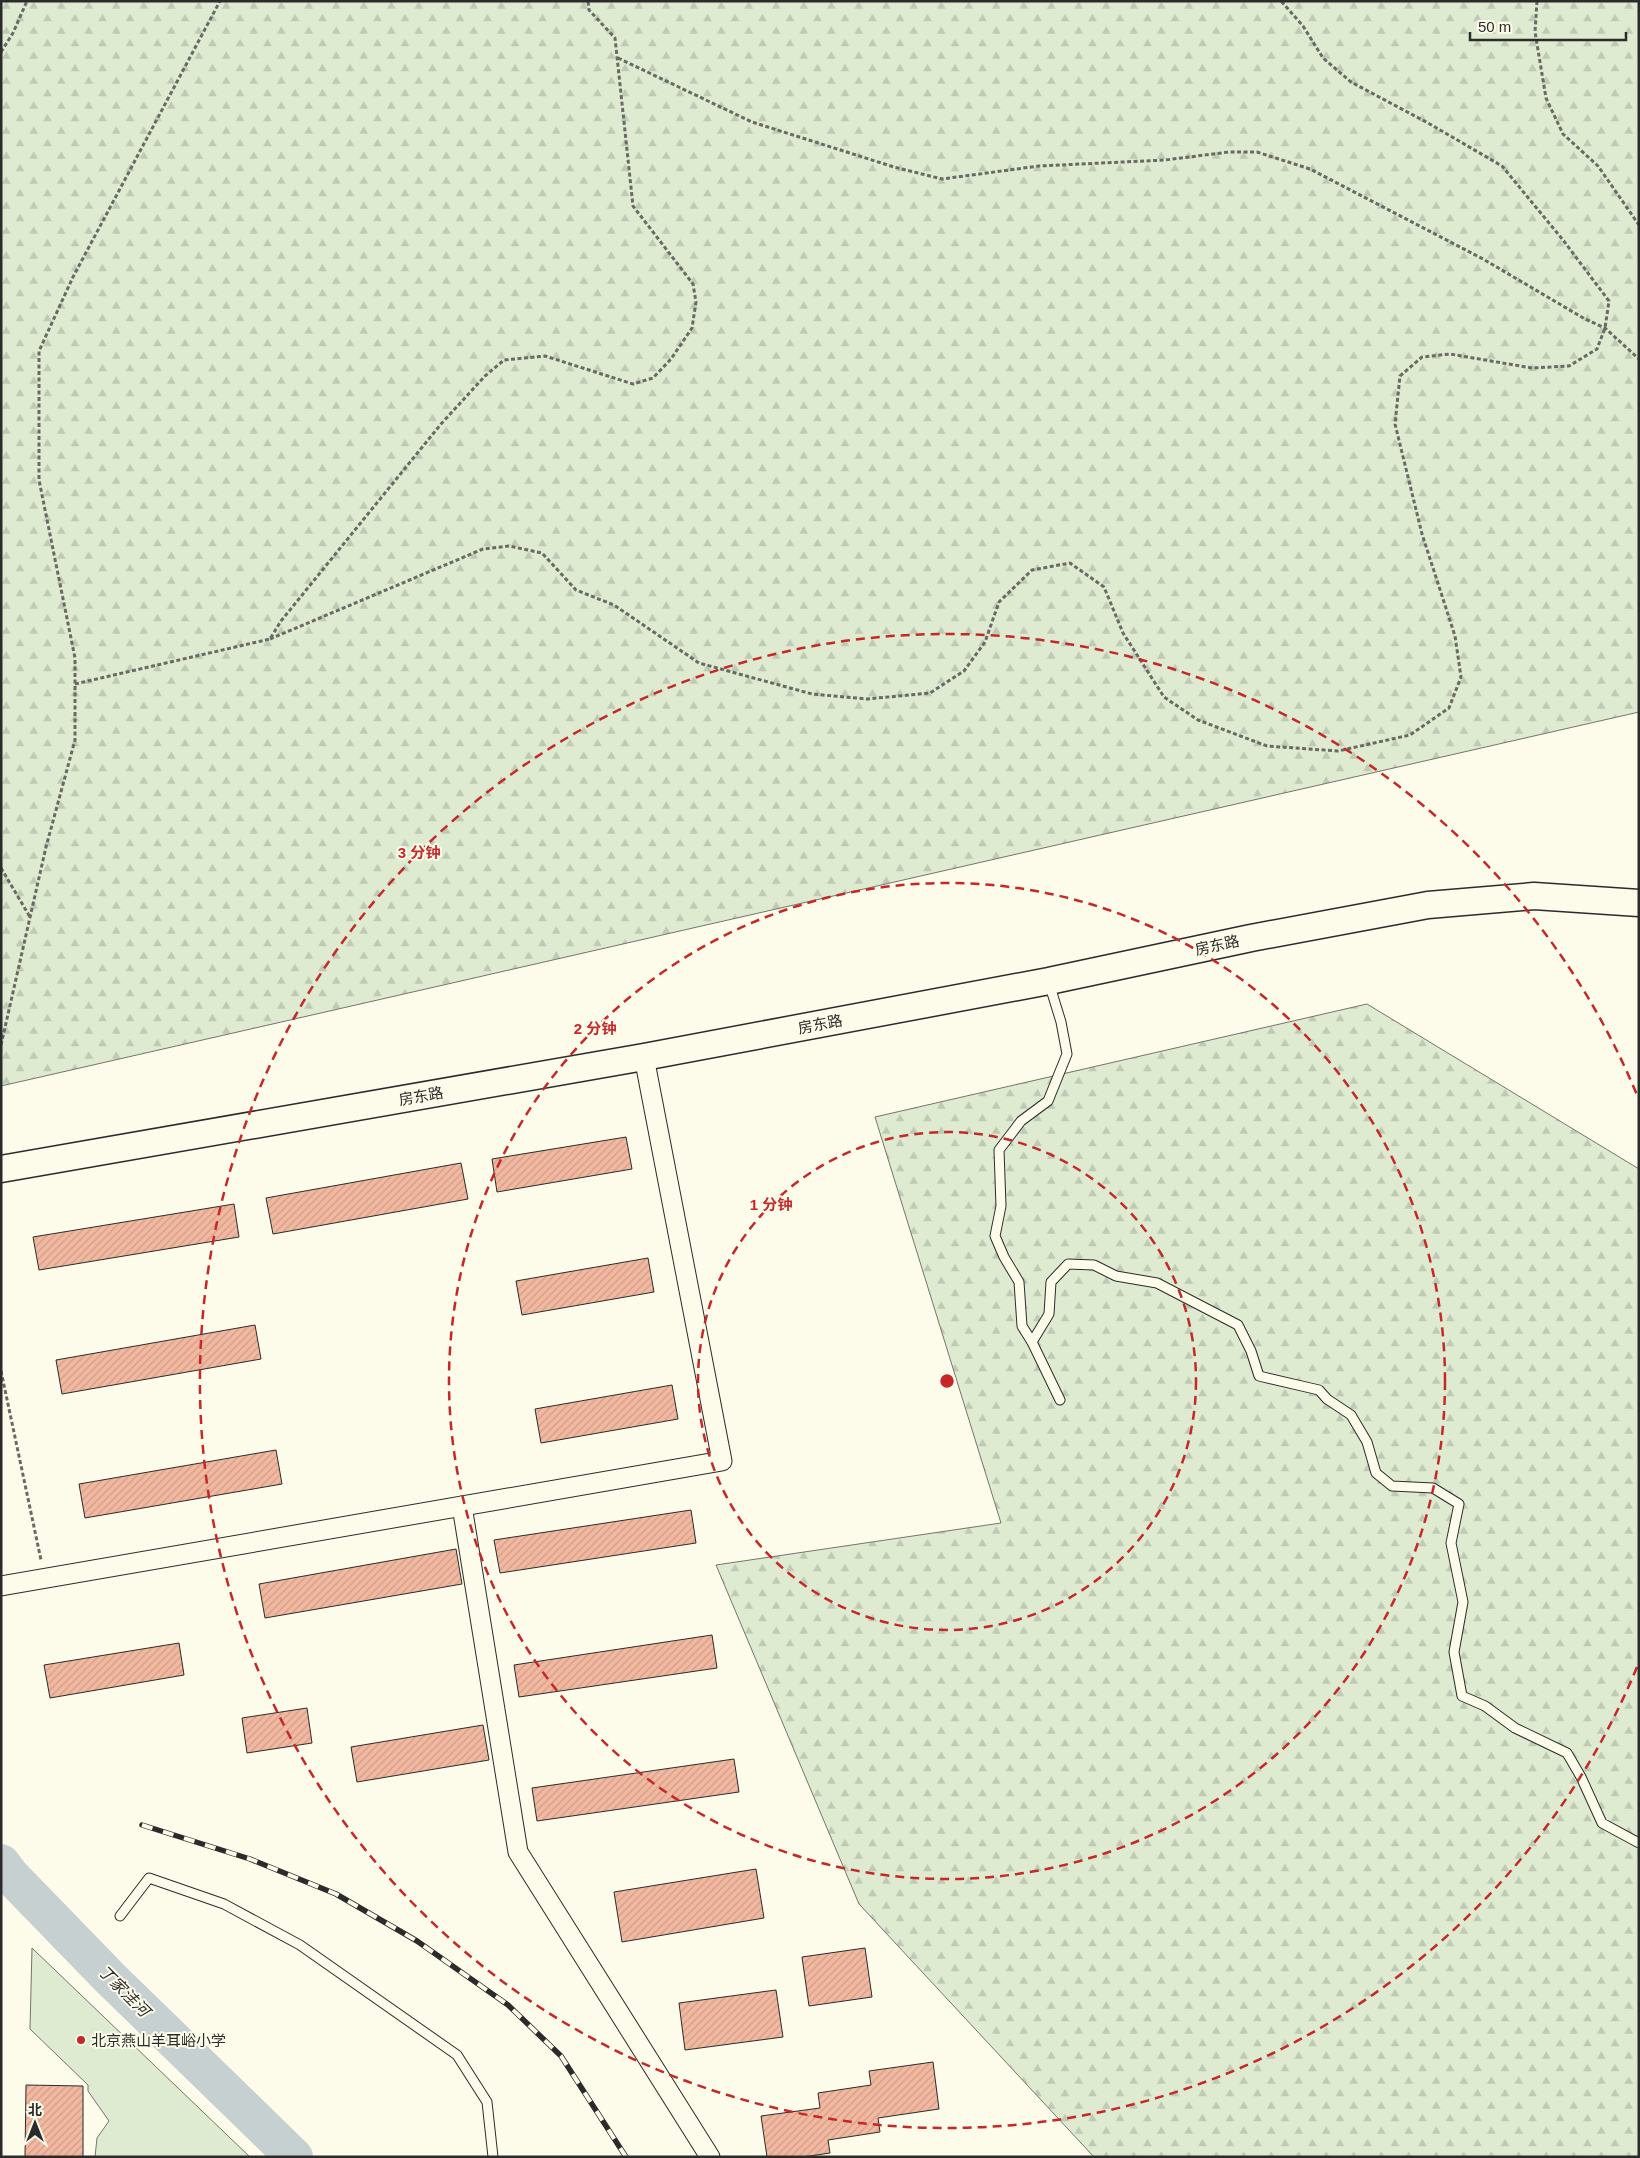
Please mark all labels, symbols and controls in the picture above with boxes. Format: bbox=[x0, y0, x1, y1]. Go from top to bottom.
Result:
scale bar bbox=[1470, 10, 1626, 42]
text: 50 m bbox=[1478, 18, 1511, 35]
text: 3 分钟 bbox=[398, 844, 440, 861]
street label: 房东路 bbox=[1193, 932, 1241, 958]
street label: 房东路 bbox=[796, 1011, 844, 1037]
text: 2 分钟 bbox=[574, 1020, 616, 1037]
street label: 房东路 bbox=[397, 1084, 445, 1108]
text: 1 分钟 bbox=[750, 1196, 792, 1213]
centre of rings bbox=[938, 1372, 956, 1390]
water label: 丁家洼河 bbox=[95, 1962, 155, 2022]
place label: 北京燕山羊耳峪小学 bbox=[91, 2032, 226, 2049]
marker: 北京燕山羊耳峪小学 bbox=[75, 2034, 87, 2046]
north arrow bbox=[10, 2098, 60, 2148]
text: 北 bbox=[28, 2102, 42, 2118]

